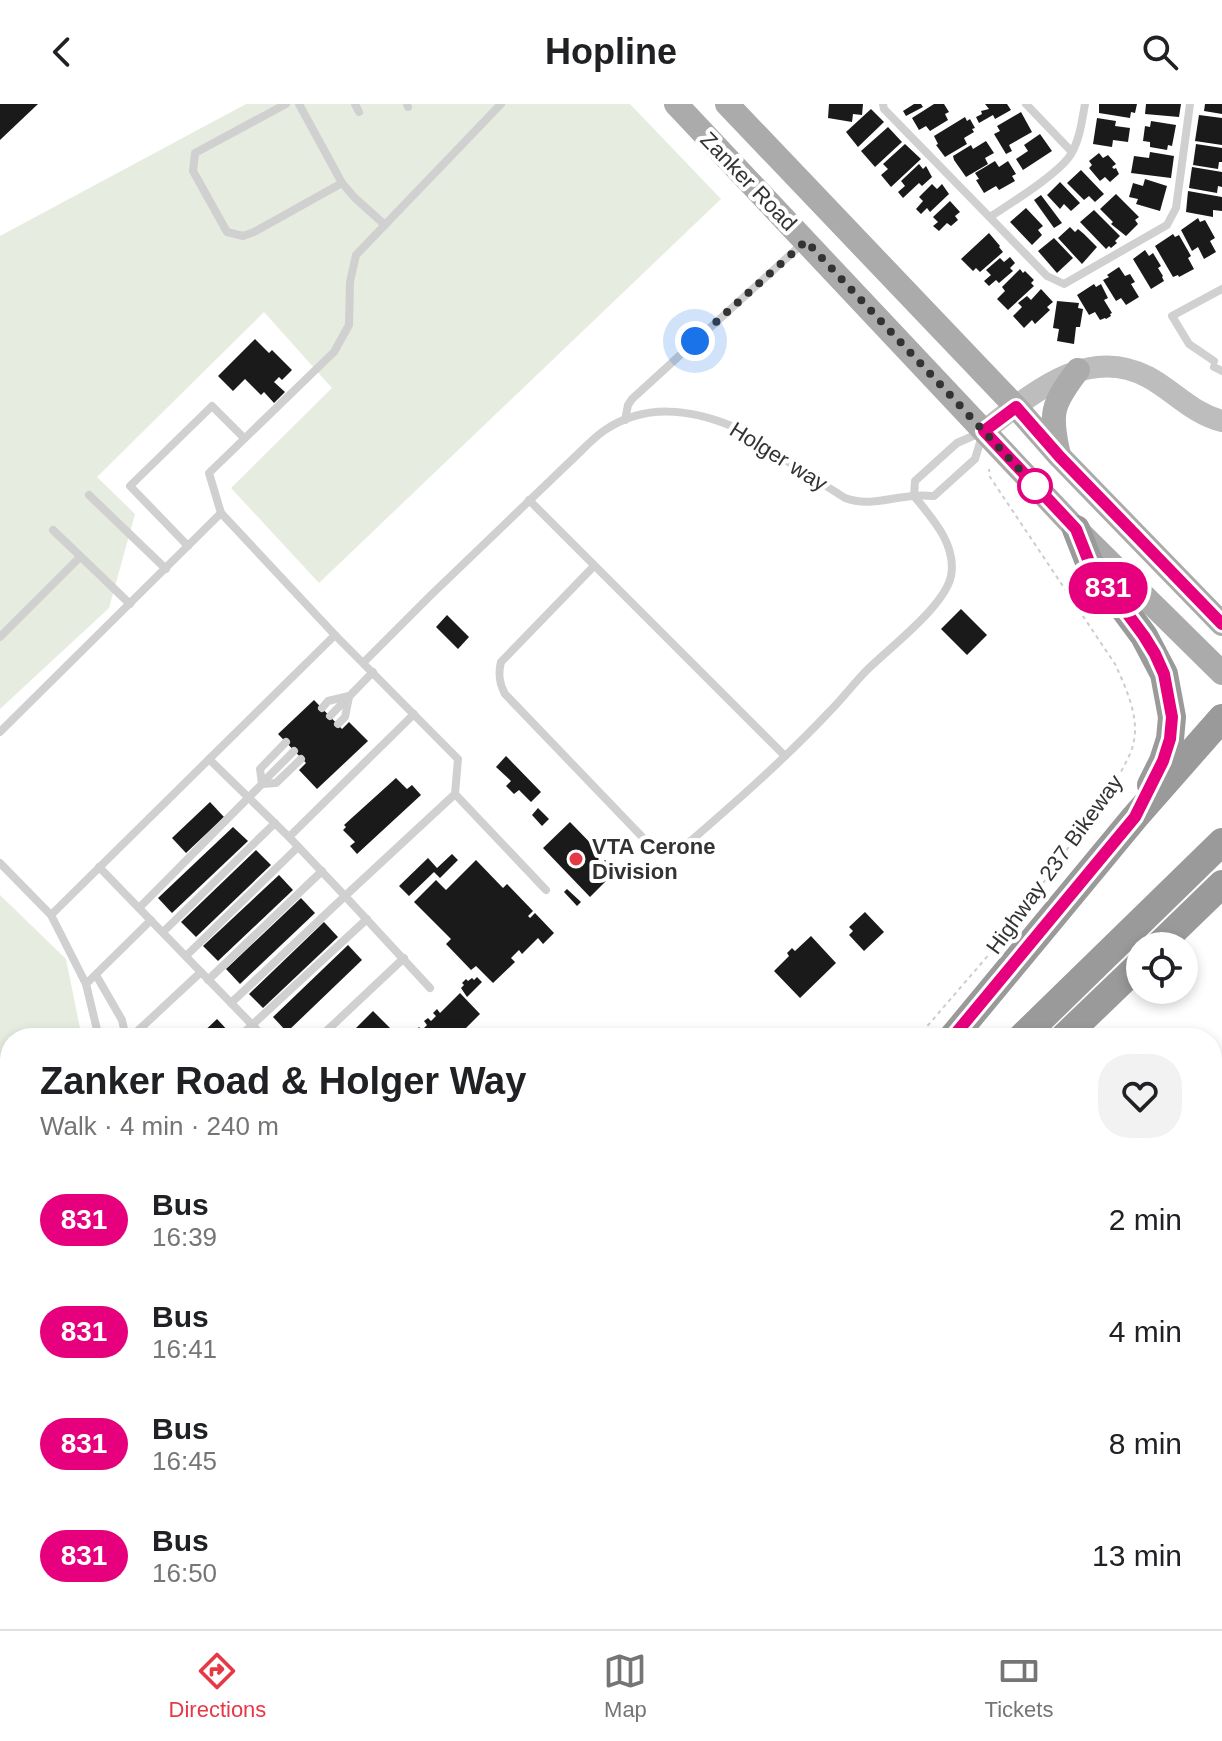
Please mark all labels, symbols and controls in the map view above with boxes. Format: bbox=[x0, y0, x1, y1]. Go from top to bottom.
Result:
icon: back bbox=[40, 30, 84, 74]
icon: search bbox=[1138, 30, 1182, 74]
text: Hopline bbox=[545, 31, 677, 72]
street label: Zanker Road bbox=[695, 127, 802, 236]
your location bbox=[675, 321, 715, 361]
street label: Holger way bbox=[725, 417, 832, 496]
unlabelled marker bbox=[1018, 469, 1052, 503]
line badge: 831 bbox=[1062, 562, 1154, 614]
text: 831 bbox=[1085, 572, 1131, 603]
street label: Highway 237 Bikeway bbox=[981, 770, 1128, 959]
place label: VTA Cerone Division bbox=[592, 834, 715, 884]
marker: VTA Cerone Division bbox=[567, 850, 585, 868]
map controls bbox=[1126, 932, 1198, 1004]
button: locate bbox=[1126, 932, 1198, 1004]
button: heart bbox=[1098, 1054, 1182, 1138]
text: Zanker Road & Holger Way bbox=[40, 1060, 526, 1102]
text: Walk · 4 min · 240 m bbox=[40, 1111, 279, 1141]
text: Bus bbox=[152, 1188, 209, 1221]
text: 2 min bbox=[1109, 1203, 1182, 1236]
text: 831 bbox=[61, 1204, 107, 1235]
text: 16:39 bbox=[152, 1222, 217, 1252]
text: Bus bbox=[152, 1300, 209, 1333]
text: 4 min bbox=[1109, 1315, 1182, 1348]
text: 831 bbox=[61, 1316, 107, 1347]
text: 16:41 bbox=[152, 1334, 217, 1364]
text: Bus bbox=[152, 1412, 209, 1445]
text: 8 min bbox=[1109, 1427, 1182, 1460]
text: 831 bbox=[61, 1428, 107, 1459]
text: 16:45 bbox=[152, 1446, 217, 1476]
text: Bus bbox=[152, 1524, 209, 1557]
text: 13 min bbox=[1092, 1539, 1182, 1572]
text: 831 bbox=[61, 1540, 107, 1571]
text: 16:50 bbox=[152, 1558, 217, 1588]
tab: Directions bbox=[169, 1649, 266, 1723]
tab: Map bbox=[603, 1649, 647, 1723]
tab: Tickets bbox=[985, 1649, 1053, 1723]

